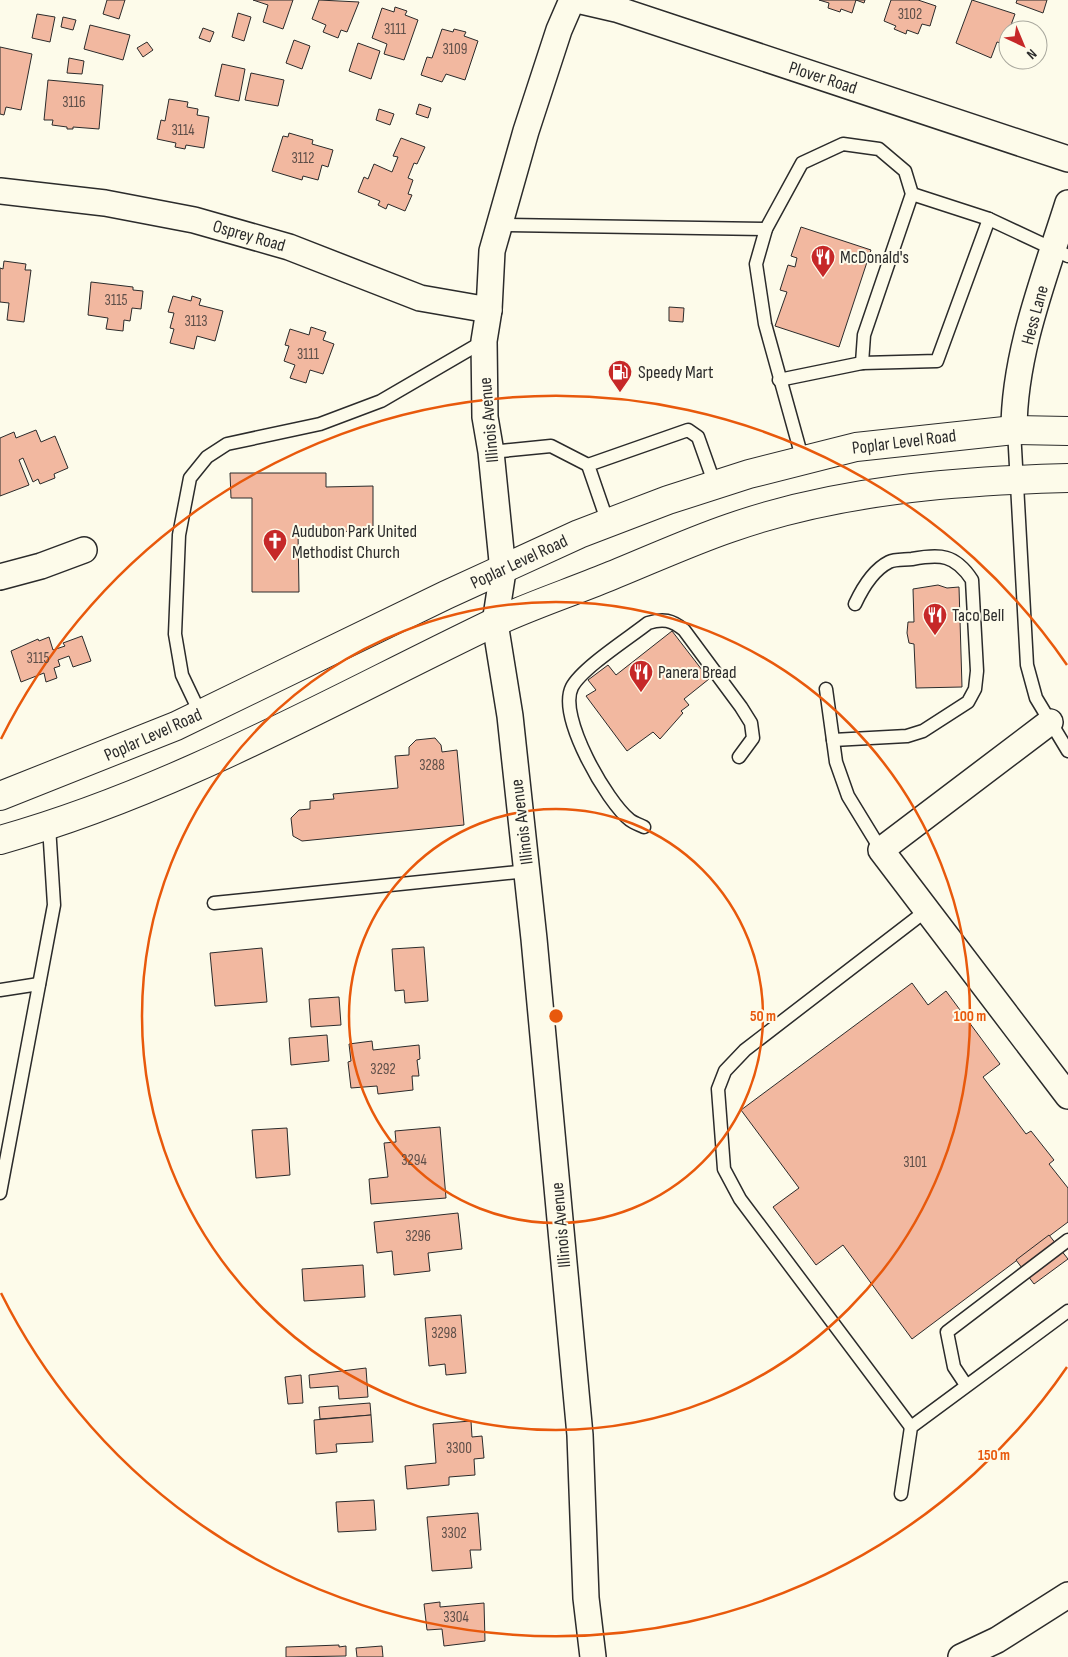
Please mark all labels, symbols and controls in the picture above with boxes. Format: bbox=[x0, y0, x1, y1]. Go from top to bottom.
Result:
house number: 3102 bbox=[898, 5, 922, 24]
house number: 3111 bbox=[384, 20, 407, 39]
north arrow bbox=[998, 20, 1048, 70]
house number: 3109 bbox=[443, 40, 467, 59]
text: N bbox=[1023, 45, 1040, 63]
street label: Plover Road bbox=[786, 57, 860, 99]
house number: 3116 bbox=[62, 93, 86, 112]
house number: 3114 bbox=[171, 121, 195, 140]
house number: 3112 bbox=[291, 149, 315, 168]
street label: Osprey Road bbox=[210, 216, 288, 256]
restaurant icon: McDonald's bbox=[810, 244, 836, 278]
place label: McDonald's bbox=[840, 247, 909, 268]
street label: Hess Lane bbox=[1017, 283, 1053, 347]
house number: 3115 bbox=[105, 291, 127, 310]
house number: 3113 bbox=[184, 312, 208, 331]
house number: 3111 bbox=[297, 345, 320, 364]
fuel station icon: Speedy Mart bbox=[607, 359, 633, 393]
place label: Speedy Mart bbox=[638, 362, 714, 383]
street label: Illinois Avenue bbox=[475, 376, 503, 464]
street label: Poplar Level Road bbox=[851, 425, 957, 459]
place label: Audubon Park United Methodist Church bbox=[291, 521, 417, 563]
church icon: Audubon Park United Methodist Church bbox=[262, 528, 288, 562]
street label: Poplar Level Road bbox=[467, 530, 571, 594]
restaurant icon: Taco Bell bbox=[922, 602, 948, 636]
place label: Taco Bell bbox=[952, 605, 1004, 626]
house number: 3115 bbox=[27, 649, 49, 668]
restaurant icon: Panera Bread bbox=[628, 659, 654, 693]
place label: Panera Bread bbox=[658, 662, 736, 683]
street label: Poplar Level Road bbox=[101, 704, 205, 766]
house number: 3288 bbox=[419, 756, 445, 775]
street label: Illinois Avenue bbox=[506, 778, 538, 866]
centre of rings bbox=[547, 1007, 565, 1025]
text: 50 m bbox=[750, 1007, 776, 1026]
text: 100 m bbox=[954, 1007, 986, 1026]
house number: 3292 bbox=[370, 1060, 396, 1079]
house number: 3294 bbox=[401, 1151, 427, 1170]
house number: 3101 bbox=[903, 1153, 927, 1172]
street label: Illinois Avenue bbox=[547, 1181, 575, 1269]
house number: 3296 bbox=[405, 1227, 431, 1246]
house number: 3298 bbox=[431, 1324, 457, 1343]
house number: 3300 bbox=[446, 1439, 472, 1458]
text: 150 m bbox=[978, 1446, 1010, 1465]
house number: 3302 bbox=[441, 1524, 467, 1543]
house number: 3304 bbox=[443, 1608, 469, 1627]

